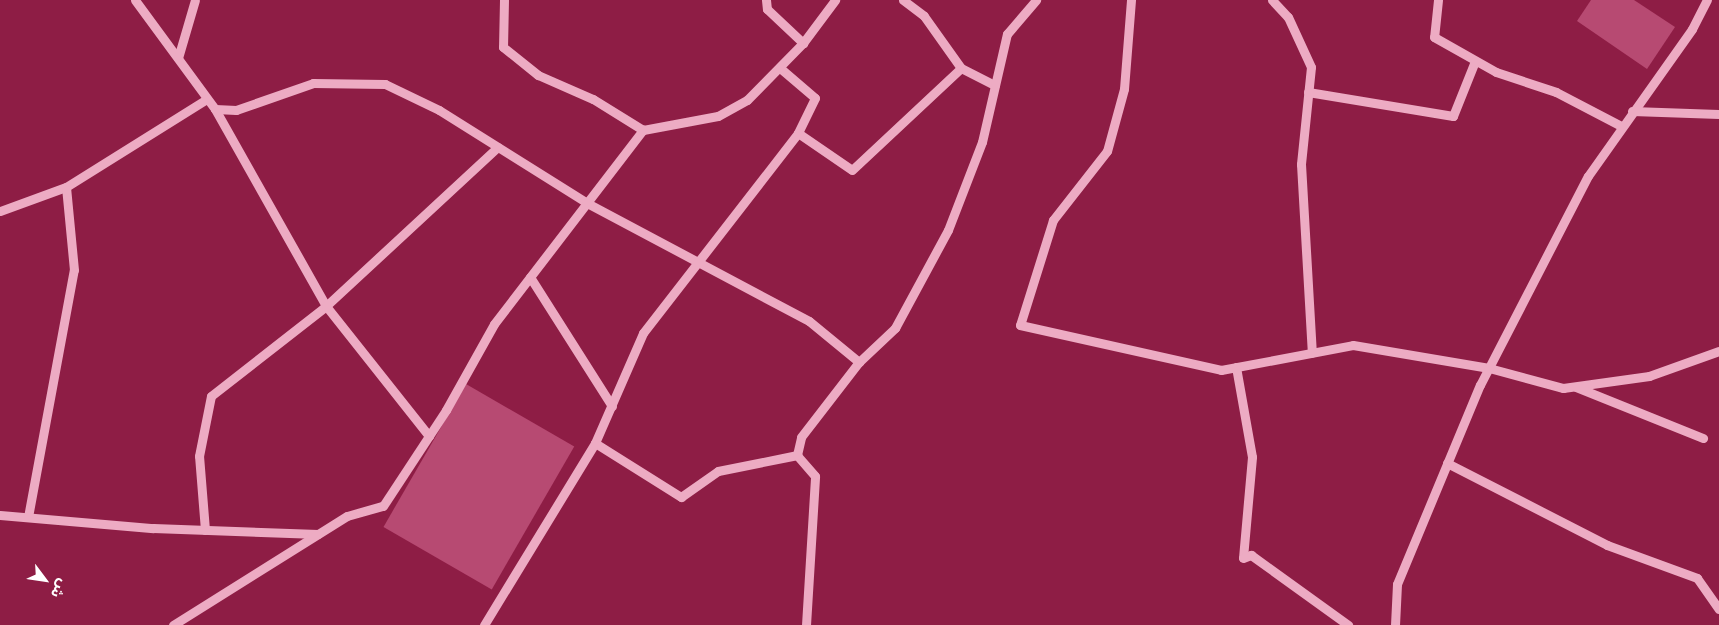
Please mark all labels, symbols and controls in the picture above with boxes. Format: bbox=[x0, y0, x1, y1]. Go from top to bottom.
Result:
north arrow bbox=[20, 555, 70, 605]
text: ش bbox=[46, 575, 71, 601]

